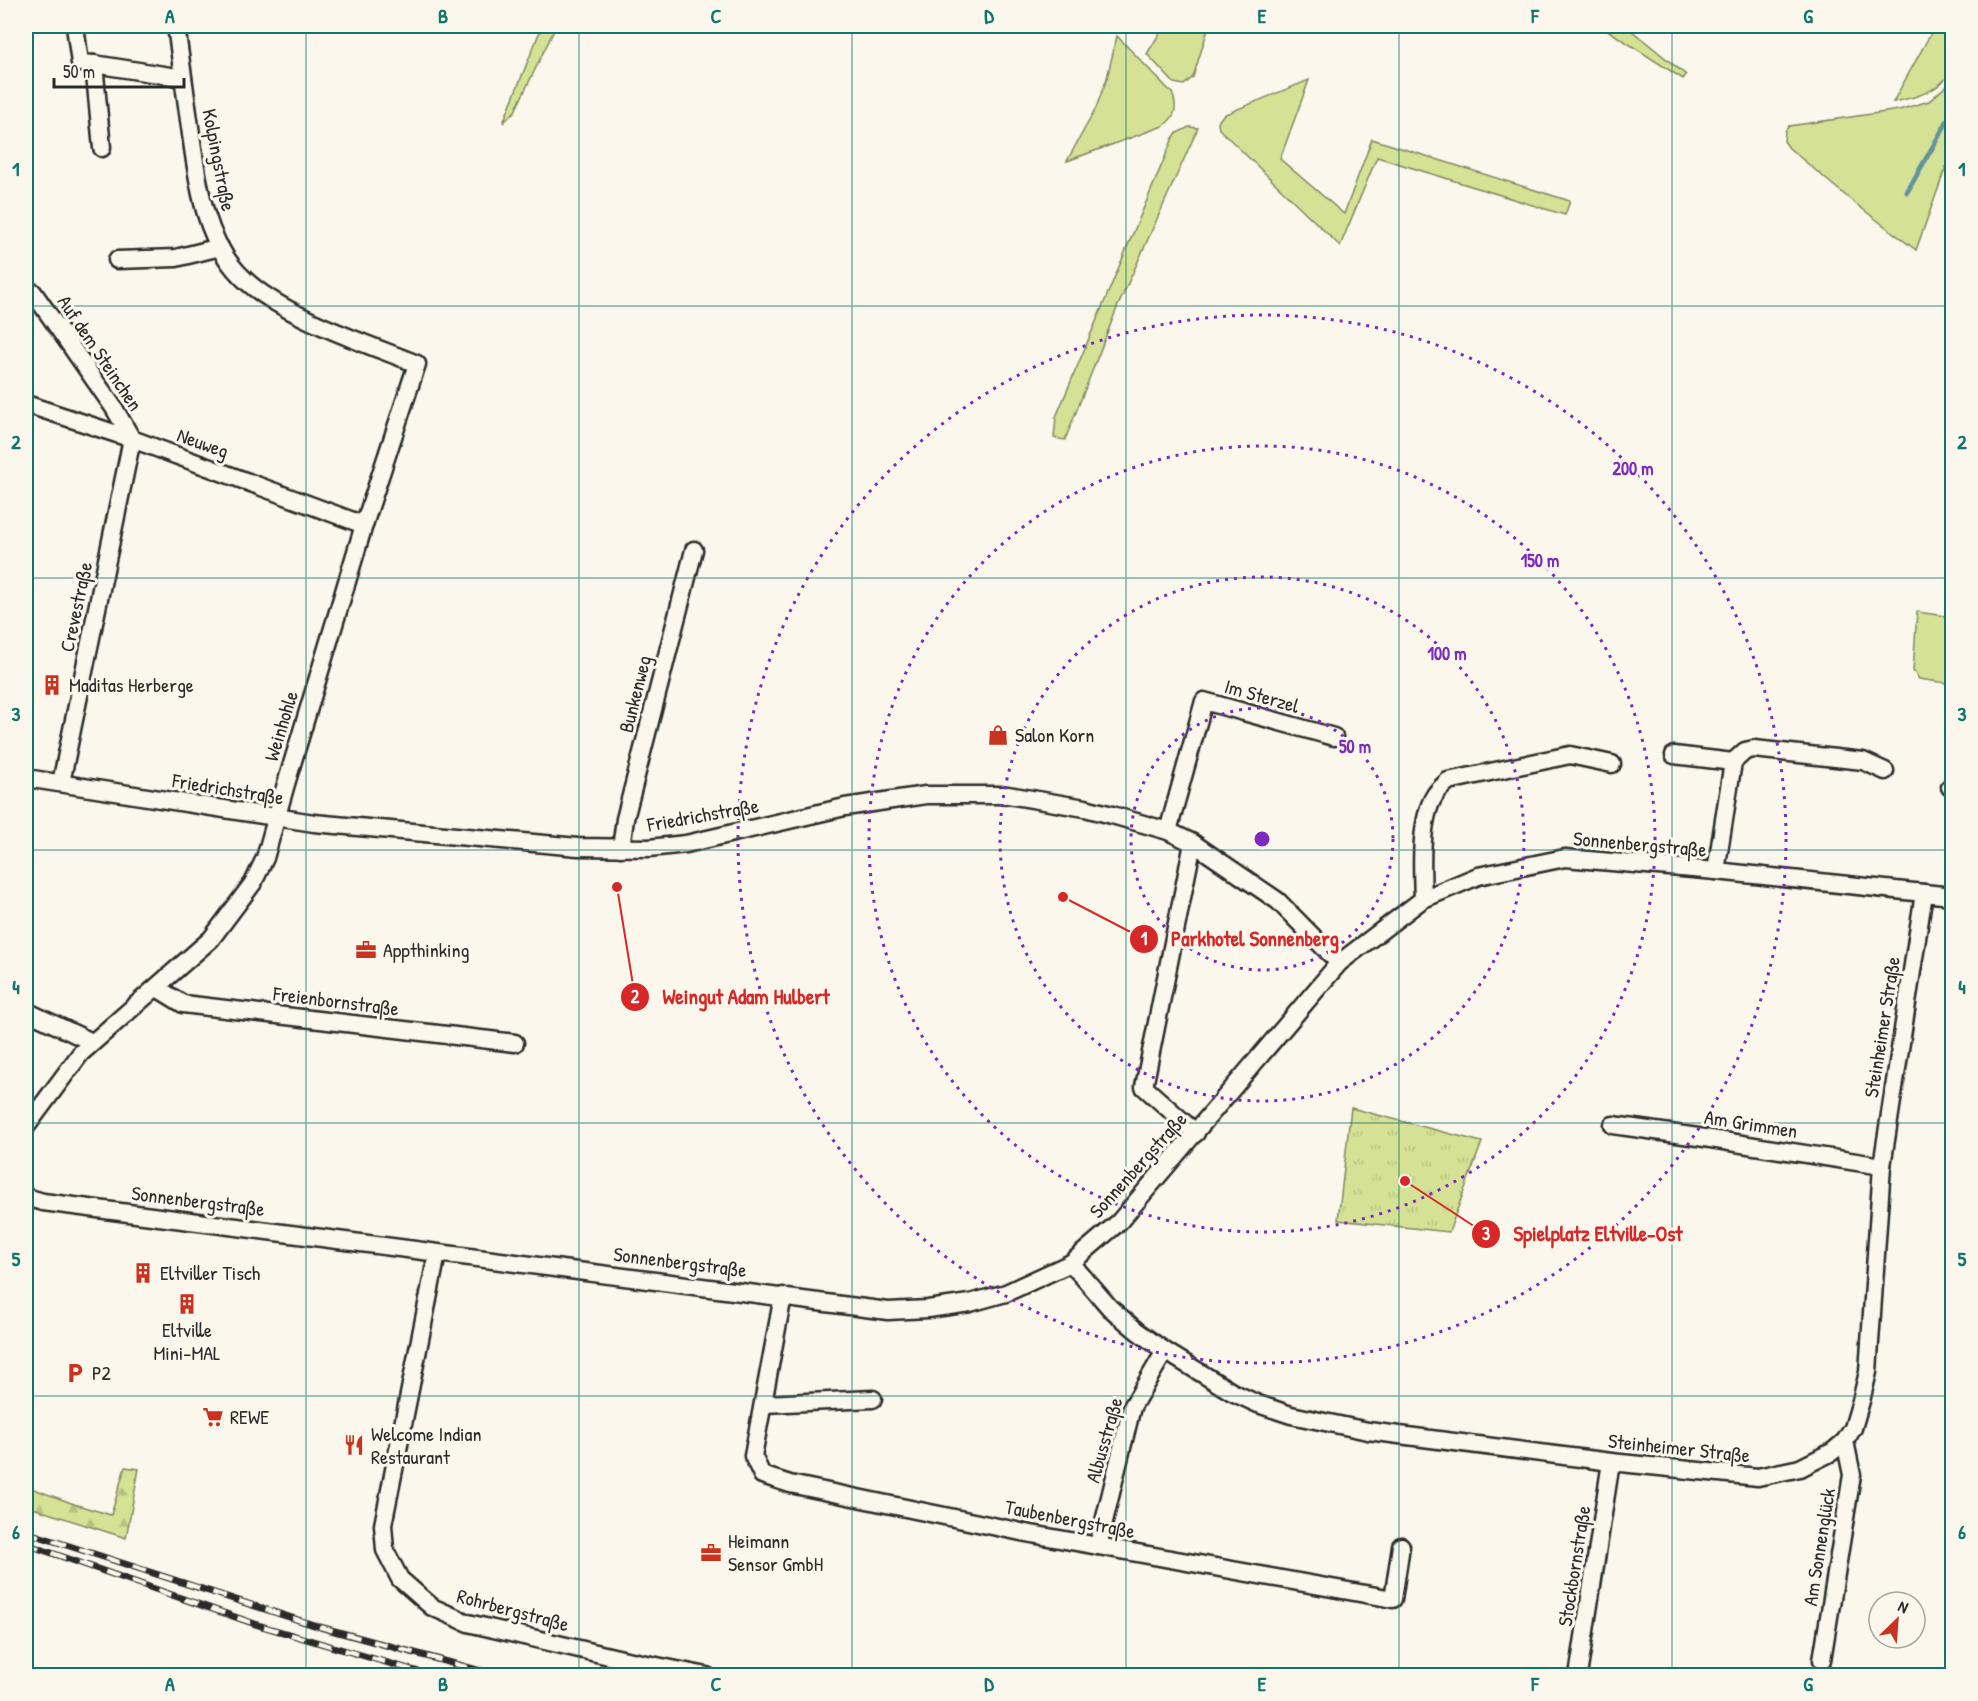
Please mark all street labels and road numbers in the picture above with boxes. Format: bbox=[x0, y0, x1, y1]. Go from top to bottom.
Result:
street label: Kolpingstraße bbox=[196, 107, 243, 213]
street label: Auf dem Steinchen bbox=[52, 290, 149, 416]
street label: Neuweg bbox=[174, 421, 233, 464]
street label: Crevestraße bbox=[53, 559, 98, 654]
street label: Bunkenweg bbox=[612, 652, 657, 735]
street label: Im Sterzel bbox=[1222, 672, 1303, 719]
street label: Weinhohle bbox=[257, 687, 304, 764]
street label: Friedrichstraße bbox=[169, 766, 286, 811]
street label: Friedrichstraße bbox=[644, 791, 761, 838]
street label: Sonnenbergstraße bbox=[1572, 824, 1708, 863]
street label: Steinheimer Straße bbox=[1857, 954, 1906, 1099]
street label: Freienbornstraße bbox=[271, 979, 400, 1022]
street label: Am Grimmen bbox=[1703, 1103, 1800, 1144]
street label: Sonnenbergstraße bbox=[1083, 1106, 1192, 1223]
street label: Sonnenbergstraße bbox=[130, 1179, 266, 1222]
street label: Sonnenbergstraße bbox=[612, 1240, 748, 1283]
street label: Albusstraße bbox=[1078, 1394, 1129, 1486]
street label: Steinheimer Straße bbox=[1607, 1427, 1751, 1468]
street label: Am Sonnenglück bbox=[1796, 1486, 1841, 1608]
street label: Taubenbergstraße bbox=[1003, 1493, 1137, 1544]
street label: Stockbornstraße bbox=[1551, 1504, 1596, 1628]
street label: Rohrbergstraße bbox=[454, 1582, 572, 1637]

